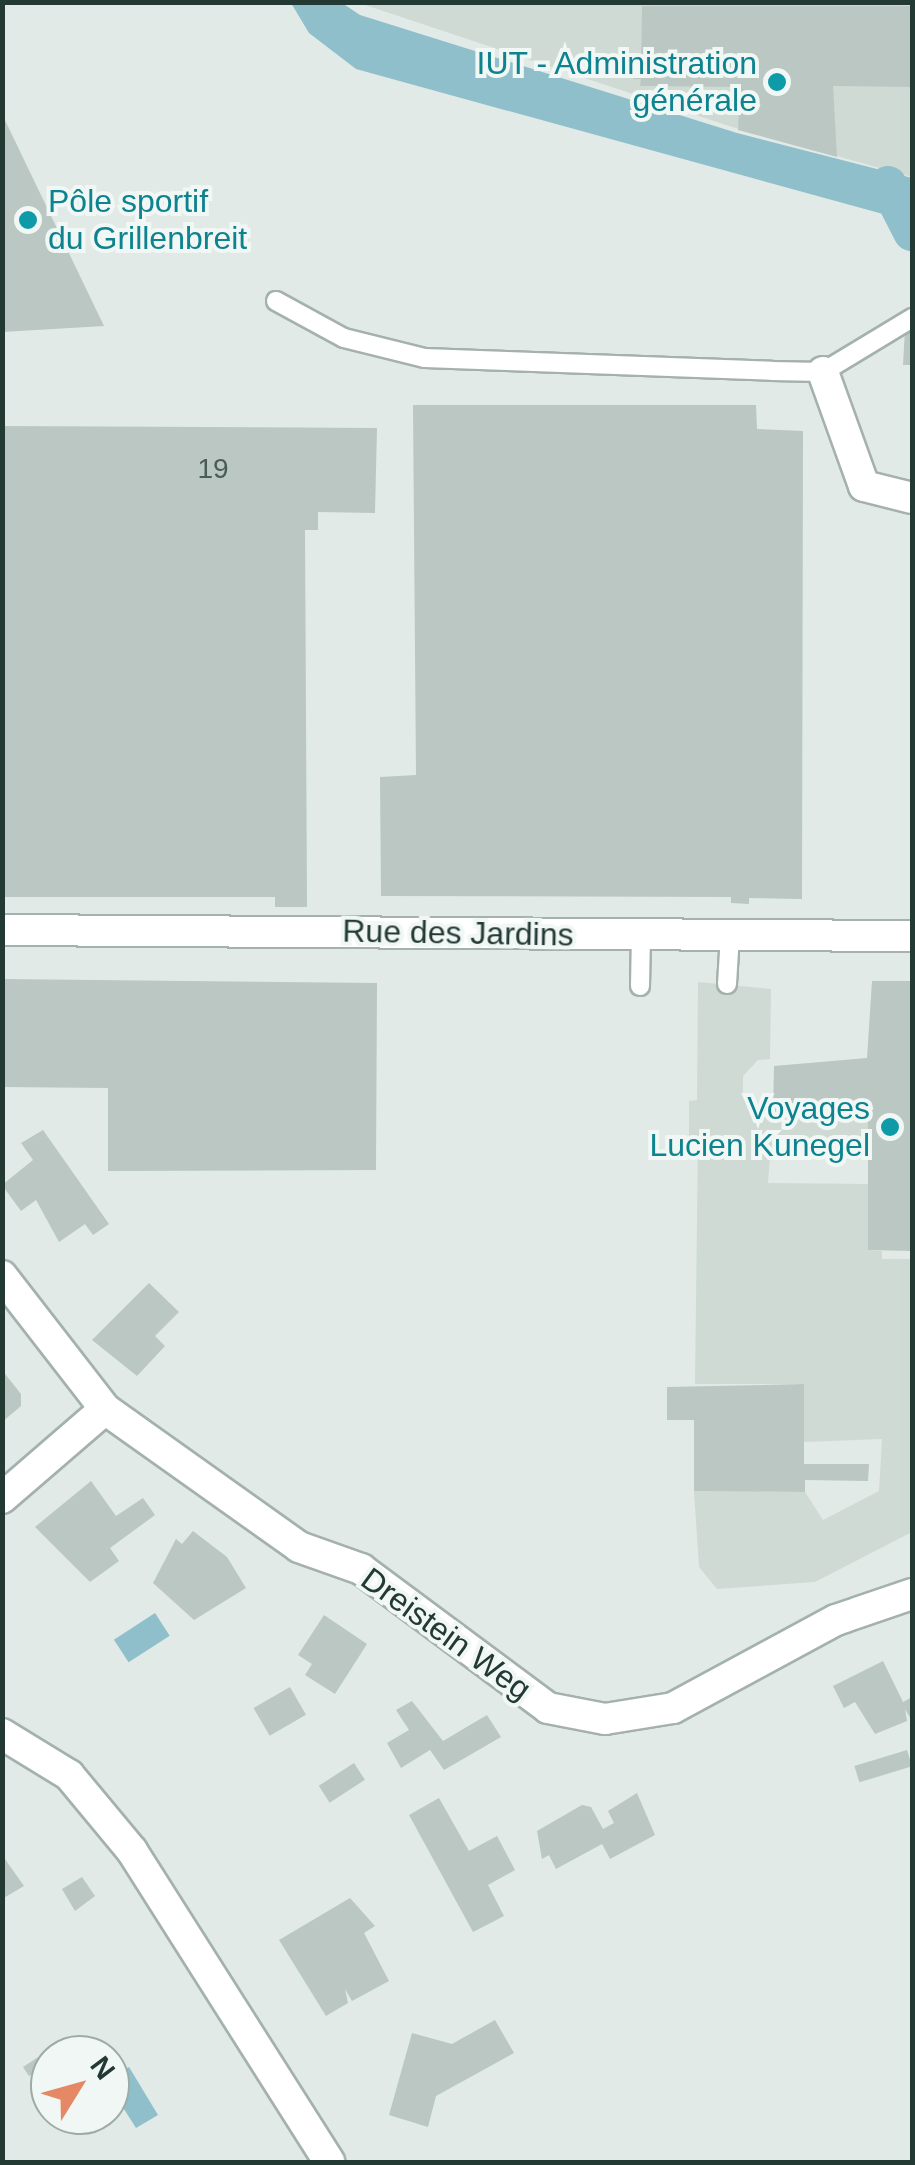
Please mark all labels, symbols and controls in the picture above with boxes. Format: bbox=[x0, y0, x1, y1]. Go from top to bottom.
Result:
place label: IUT - Administration générale bbox=[474, 45, 757, 120]
marker: IUT - Administration générale bbox=[766, 71, 788, 93]
place label: Pôle sportif du Grillenbreit bbox=[48, 183, 247, 258]
marker: Pôle sportif du Grillenbreit bbox=[17, 209, 39, 231]
house number: 19 bbox=[197, 452, 229, 486]
street label: Rue des Jardins bbox=[342, 912, 574, 954]
place label: Voyages Lucien Kunegel bbox=[649, 1090, 870, 1165]
marker: Voyages Lucien Kunegel bbox=[879, 1116, 901, 1138]
street label: Dreistein Weg bbox=[354, 1560, 538, 1708]
north arrow bbox=[30, 2035, 130, 2135]
text: N bbox=[84, 2050, 121, 2085]

